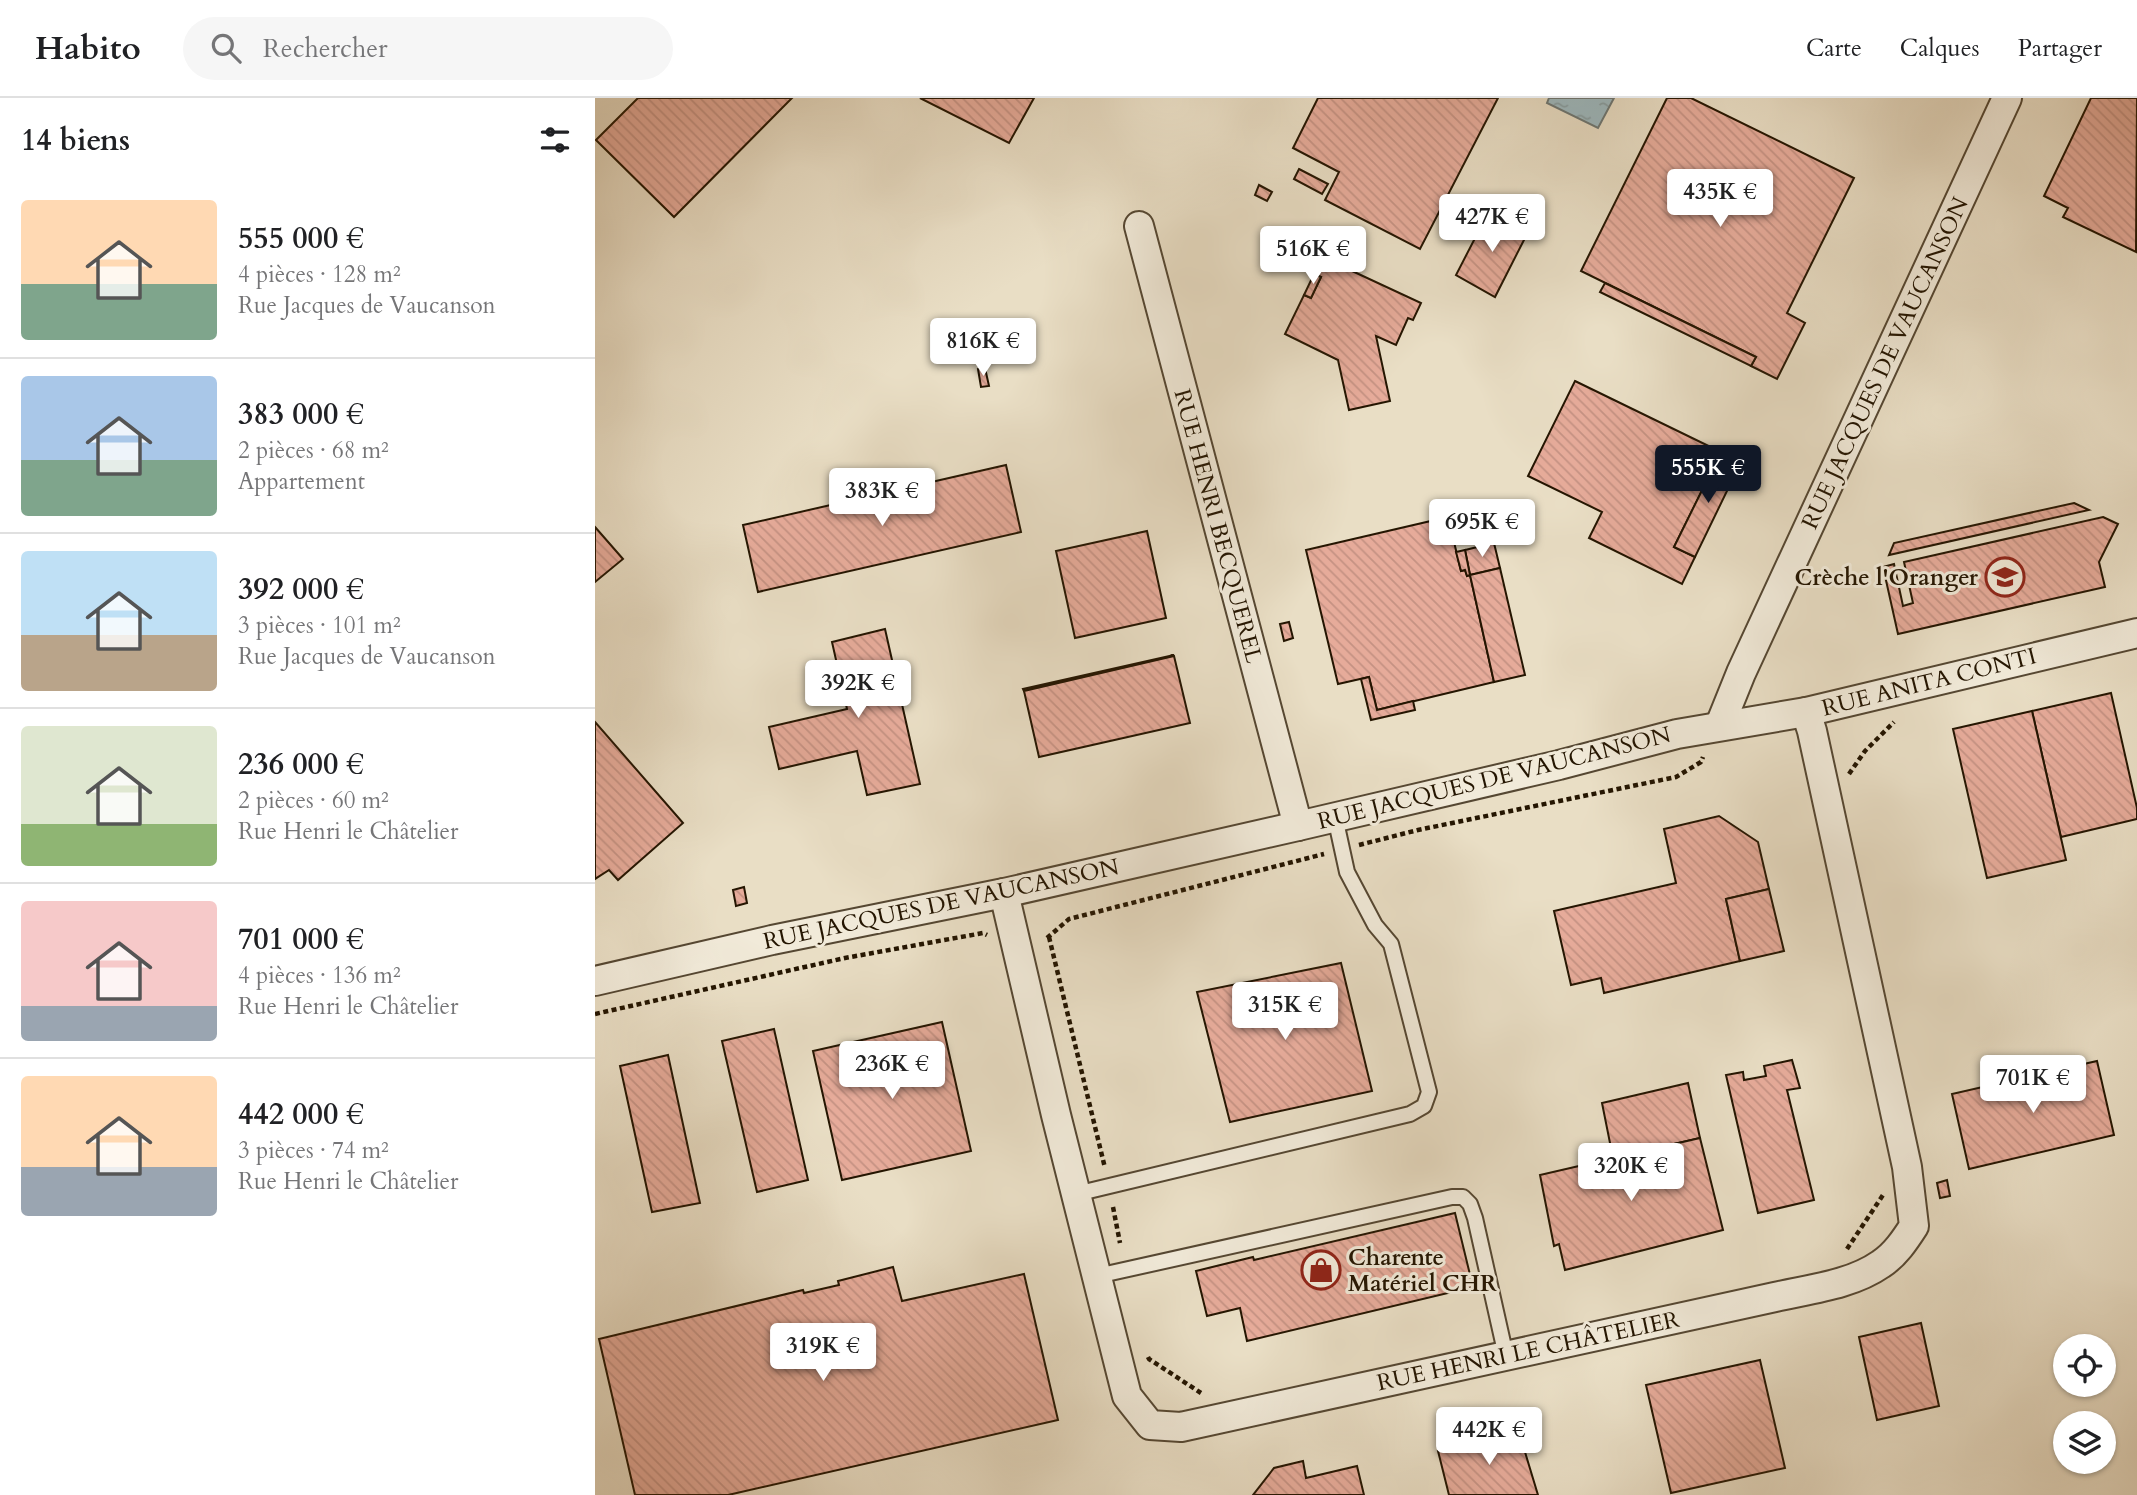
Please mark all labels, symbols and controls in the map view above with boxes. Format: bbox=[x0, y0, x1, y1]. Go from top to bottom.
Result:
search box bbox=[183, 17, 673, 80]
text: Habito bbox=[35, 26, 141, 71]
icon: search bbox=[207, 29, 245, 67]
text: Rechercher bbox=[263, 31, 387, 66]
text: Carte bbox=[1806, 32, 1862, 65]
text: Calques bbox=[1900, 32, 1980, 65]
text: Partager bbox=[2018, 32, 2102, 65]
text: 14 biens bbox=[21, 120, 130, 161]
icon: filters bbox=[536, 121, 574, 159]
pin: 435K € bbox=[1663, 170, 1777, 229]
text: 435K € bbox=[1683, 176, 1757, 207]
street label: RUE JACQUES DE VAUCANSON bbox=[1794, 192, 1976, 534]
pin: 427K € bbox=[1435, 194, 1549, 254]
text: 427K € bbox=[1455, 201, 1529, 232]
text: 555 000 € bbox=[238, 218, 364, 259]
pin: 516K € bbox=[1256, 226, 1370, 286]
icon: home bbox=[77, 228, 161, 312]
text: 516K € bbox=[1276, 233, 1350, 264]
text: 4 pièces · 128 m² bbox=[238, 259, 401, 290]
text: Rue Jacques de Vaucanson bbox=[238, 290, 496, 321]
pin: 816K € bbox=[926, 318, 1040, 378]
text: 816K € bbox=[946, 325, 1020, 356]
street label: RUE HENRI BECQUEREL bbox=[1166, 386, 1270, 666]
text: 383 000 € bbox=[238, 394, 364, 435]
icon: home bbox=[77, 404, 161, 488]
text: 2 pièces · 68 m² bbox=[238, 435, 389, 466]
pin: 555K € bbox=[1651, 446, 1765, 505]
text: 555K € bbox=[1671, 452, 1745, 483]
text: Appartement bbox=[238, 466, 365, 497]
pin: 383K € bbox=[825, 468, 939, 528]
text: 383K € bbox=[845, 475, 919, 506]
pin: 695K € bbox=[1425, 500, 1539, 559]
text: 695K € bbox=[1445, 506, 1519, 537]
school or university icon: Crèche l'Oranger bbox=[1984, 556, 2026, 598]
place label: Crèche l'Oranger bbox=[1794, 562, 1979, 593]
text: 392 000 € bbox=[238, 569, 364, 610]
icon: home bbox=[77, 579, 161, 663]
text: 3 pièces · 101 m² bbox=[238, 610, 401, 641]
street label: RUE ANITA CONTI bbox=[1818, 640, 2040, 724]
text: Rue Jacques de Vaucanson bbox=[238, 641, 496, 672]
pin: 392K € bbox=[801, 660, 915, 720]
text: 392K € bbox=[821, 667, 895, 698]
street label: RUE JACQUES DE VAUCANSON bbox=[1314, 719, 1674, 837]
text: 236 000 € bbox=[238, 744, 364, 785]
icon: home bbox=[77, 754, 161, 838]
text: 2 pièces · 60 m² bbox=[238, 785, 389, 816]
text: Rue Henri le Châtelier bbox=[238, 816, 458, 847]
street label: RUE JACQUES DE VAUCANSON bbox=[760, 851, 1122, 957]
text: 701 000 € bbox=[238, 919, 364, 960]
icon: home bbox=[77, 929, 161, 1013]
text: 4 pièces · 136 m² bbox=[238, 960, 401, 991]
pin: 315K € bbox=[1228, 982, 1342, 1042]
text: 315K € bbox=[1248, 989, 1322, 1020]
text: Rue Henri le Châtelier bbox=[238, 991, 458, 1022]
pin: 236K € bbox=[835, 1042, 949, 1101]
text: 236K € bbox=[855, 1048, 929, 1079]
pin: 701K € bbox=[1976, 1056, 2090, 1115]
text: 701K € bbox=[1996, 1062, 2070, 1093]
text: 442 000 € bbox=[238, 1094, 364, 1135]
icon: home bbox=[77, 1104, 161, 1188]
text: 3 pièces · 74 m² bbox=[238, 1135, 389, 1166]
pin: 320K € bbox=[1574, 1144, 1688, 1203]
text: 320K € bbox=[1594, 1150, 1668, 1181]
text: Rue Henri le Châtelier bbox=[238, 1166, 458, 1197]
place label: Charente Matériel CHR bbox=[1348, 1242, 1497, 1299]
shop icon: Charente Matériel CHR bbox=[1300, 1249, 1342, 1291]
street label: RUE HENRI LE CHÂTELIER bbox=[1374, 1303, 1682, 1398]
pin: 319K € bbox=[766, 1324, 880, 1383]
text: 319K € bbox=[786, 1330, 860, 1361]
map controls bbox=[2053, 1334, 2116, 1474]
button: locate bbox=[2053, 1334, 2116, 1397]
pin: 442K € bbox=[1432, 1408, 1546, 1467]
button: layers bbox=[2053, 1411, 2116, 1474]
text: 442K € bbox=[1452, 1414, 1526, 1445]

